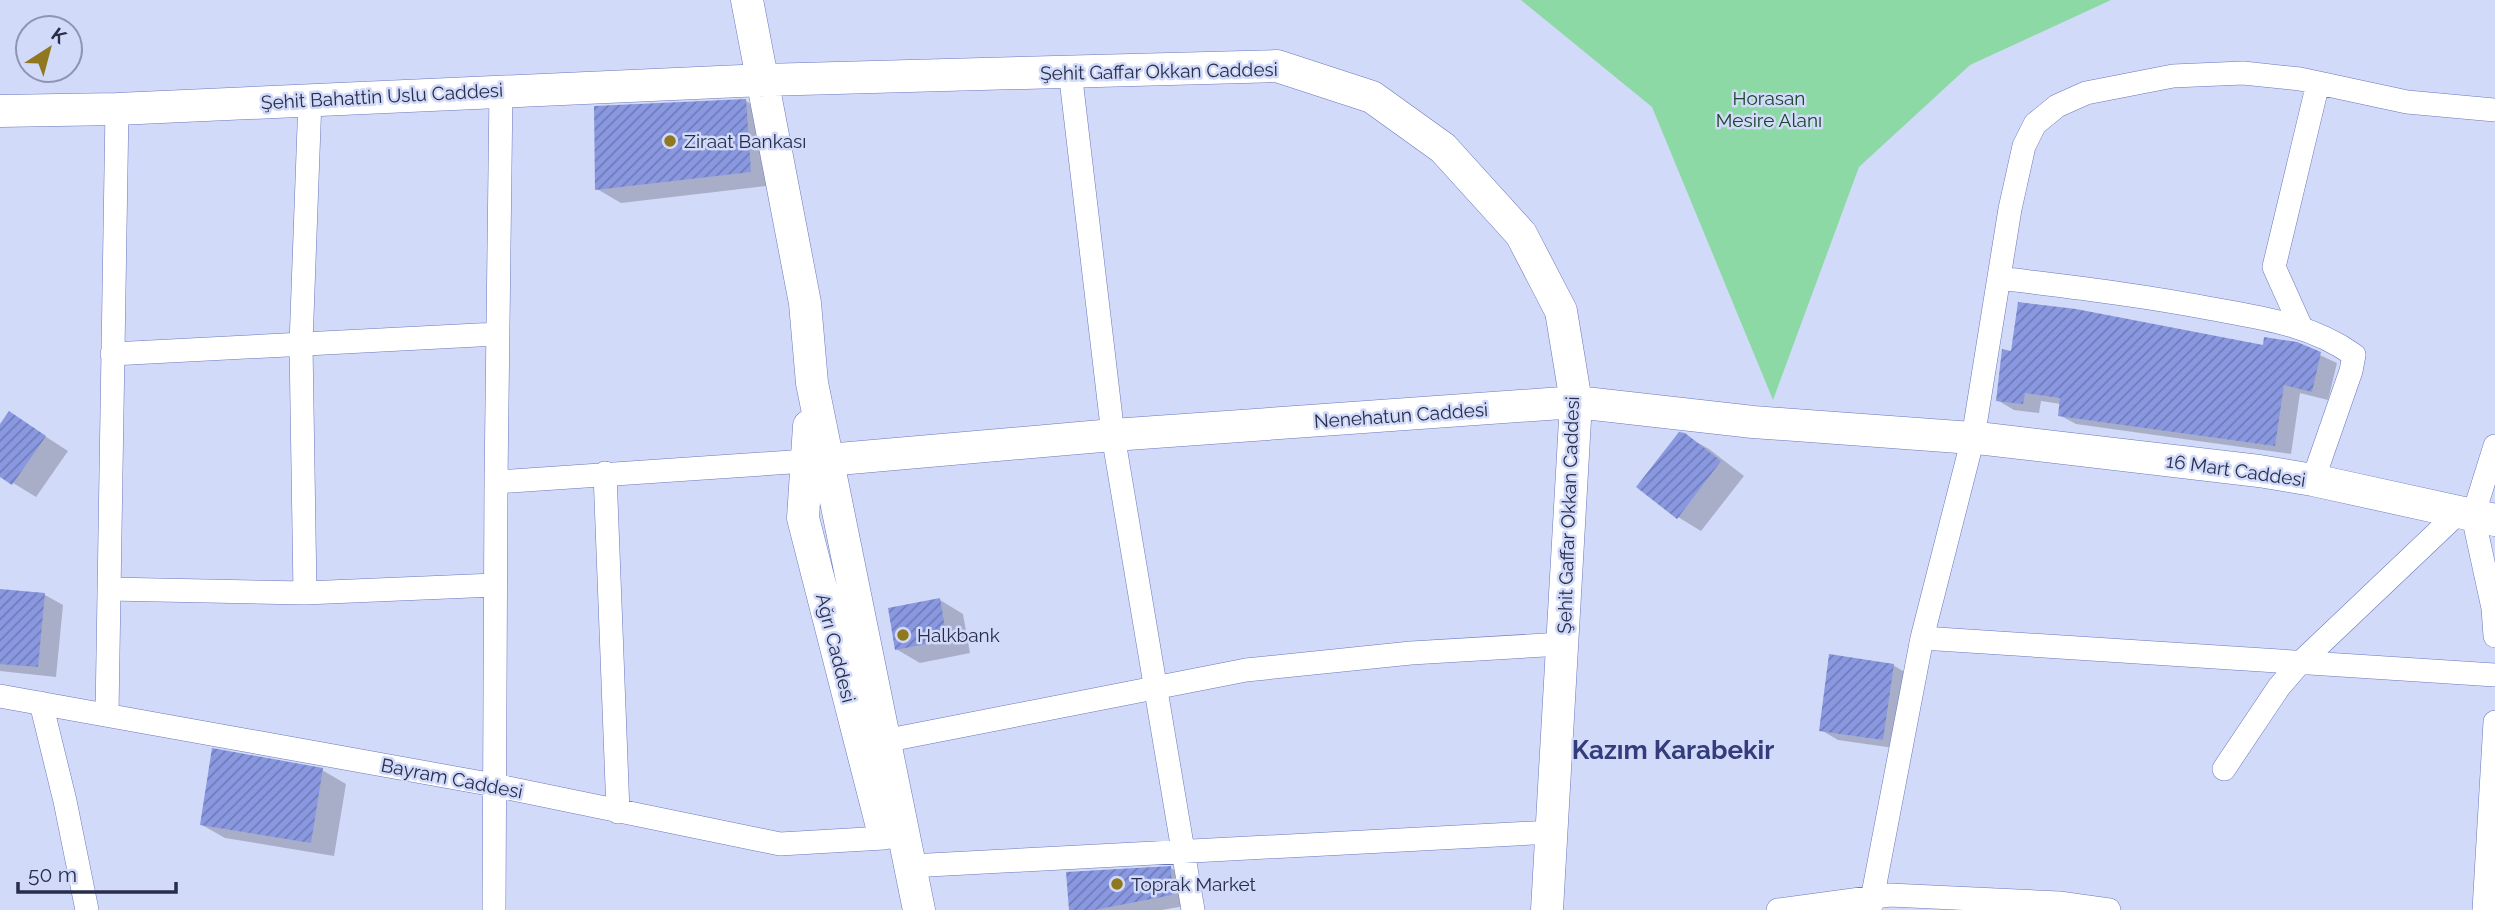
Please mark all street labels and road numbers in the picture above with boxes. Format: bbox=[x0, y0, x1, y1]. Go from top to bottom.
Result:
street label: Şehit Gaffar Okkan Caddesi bbox=[1040, 58, 1278, 84]
street label: Şehit Bahattin Uslu Caddesi bbox=[260, 79, 504, 113]
street label: Şehit Gaffar Okkan Caddesi bbox=[1553, 396, 1583, 634]
street label: Nenehatun Caddesi bbox=[1313, 398, 1489, 432]
street label: 16 Mart Caddesi bbox=[2165, 449, 2307, 491]
street label: Ağrı Caddesi bbox=[812, 591, 860, 705]
street label: Bayram Caddesi bbox=[379, 753, 525, 803]

